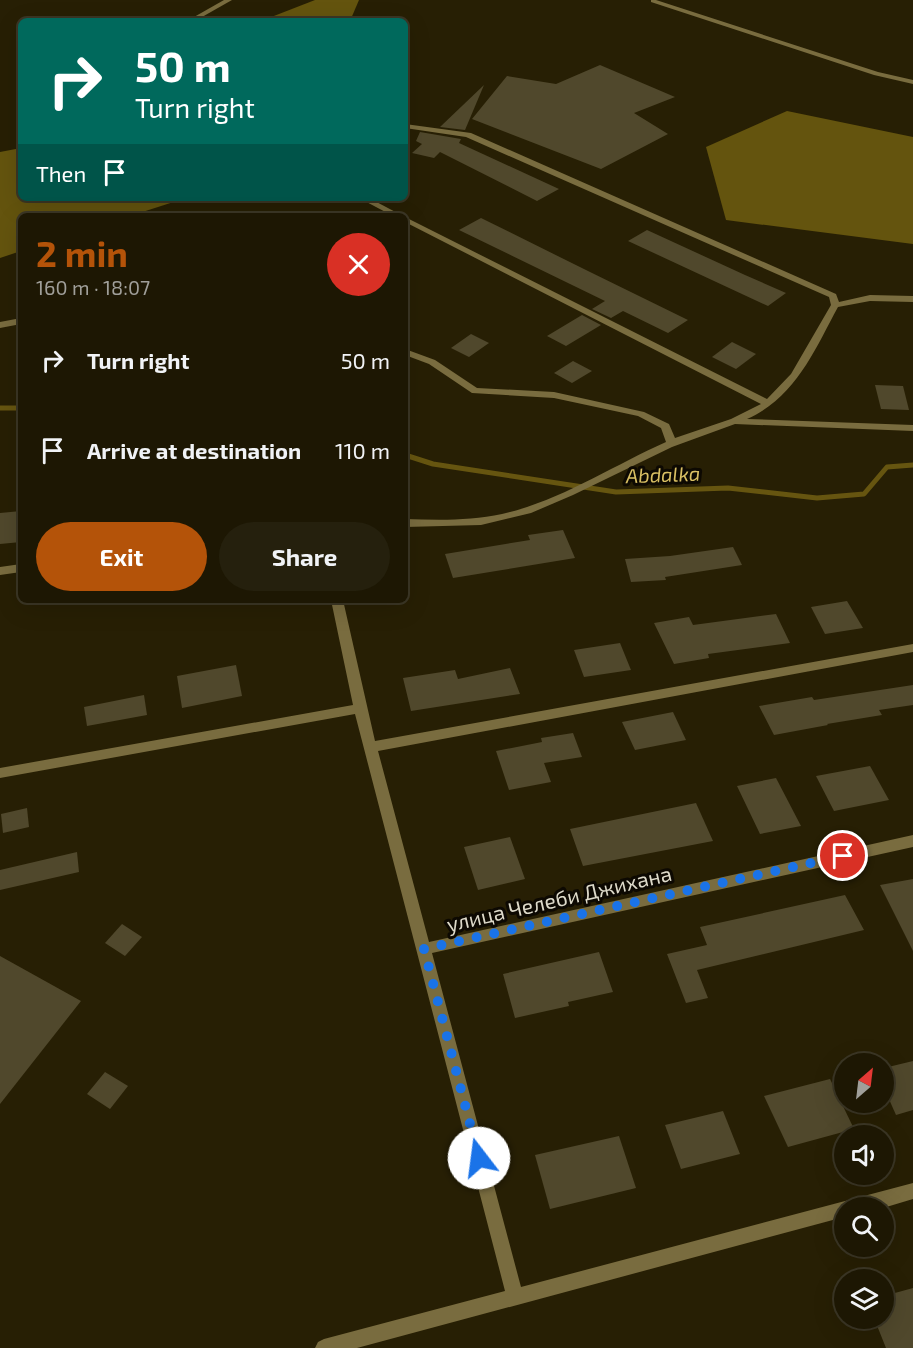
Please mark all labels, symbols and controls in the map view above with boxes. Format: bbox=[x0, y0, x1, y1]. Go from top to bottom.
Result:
text: 50 m bbox=[135, 40, 231, 90]
icon: right bbox=[36, 42, 114, 120]
text: Turn right bbox=[135, 91, 255, 123]
icon: arrive bbox=[98, 156, 131, 189]
text: Then bbox=[36, 160, 86, 186]
text: 2 min bbox=[36, 231, 128, 274]
button: close bbox=[327, 233, 390, 296]
text: 160 m · 18:07 bbox=[36, 275, 150, 299]
icon: right bbox=[36, 344, 69, 377]
text: Turn right bbox=[87, 347, 189, 373]
text: 50 m bbox=[341, 347, 390, 373]
icon: arrive bbox=[36, 434, 69, 467]
text: Arrive at destination bbox=[87, 437, 301, 463]
text: 110 m bbox=[335, 437, 390, 463]
water label: Abdalka bbox=[624, 461, 701, 487]
button: Exit bbox=[36, 522, 207, 591]
button: Share bbox=[219, 522, 390, 591]
pin bbox=[817, 830, 868, 881]
icon: arrive bbox=[826, 839, 859, 872]
street label: улица Челеби Джихана bbox=[444, 860, 674, 937]
north arrow bbox=[834, 1053, 894, 1113]
map controls bbox=[834, 1053, 894, 1329]
button: sound bbox=[834, 1125, 894, 1185]
position arrow bbox=[447, 1126, 511, 1190]
button: search bbox=[834, 1197, 894, 1257]
button: layers bbox=[834, 1269, 894, 1329]

